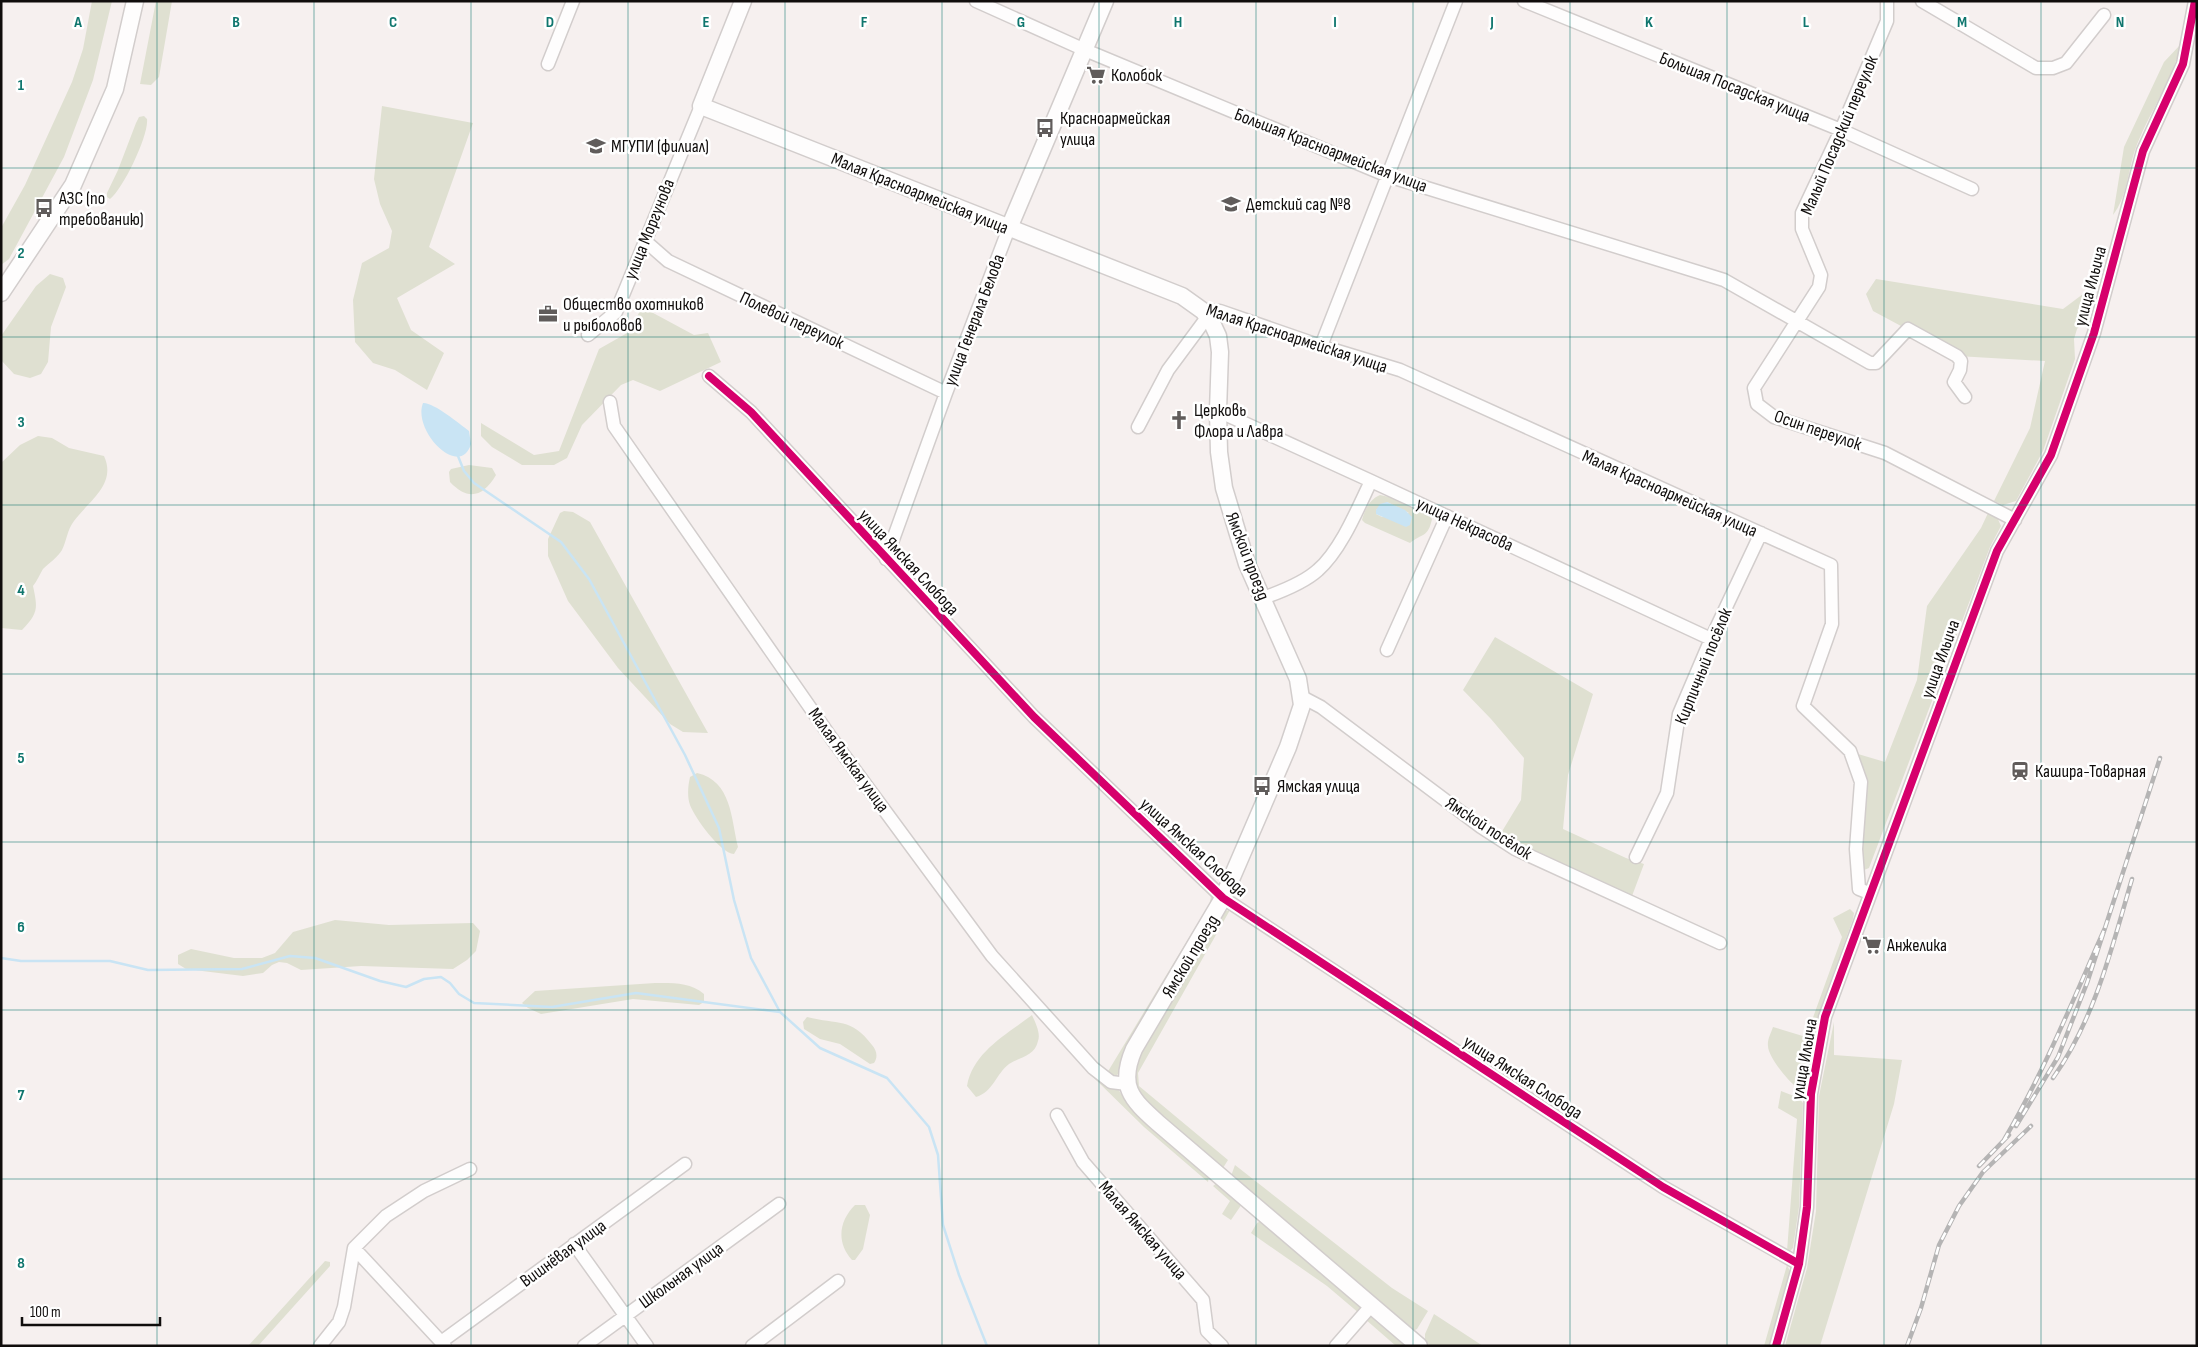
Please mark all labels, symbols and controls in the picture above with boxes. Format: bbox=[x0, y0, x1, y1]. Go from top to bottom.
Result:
text: A bbox=[73, 13, 82, 32]
text: B bbox=[232, 13, 240, 32]
text: C bbox=[389, 13, 397, 32]
text: D bbox=[546, 13, 554, 32]
text: E bbox=[703, 13, 710, 32]
text: F bbox=[861, 13, 868, 32]
text: G bbox=[1017, 13, 1025, 32]
text: H bbox=[1174, 13, 1182, 32]
text: I bbox=[1333, 13, 1337, 32]
text: J bbox=[1489, 13, 1494, 32]
text: K bbox=[1645, 13, 1653, 32]
text: L bbox=[1803, 13, 1810, 32]
text: M bbox=[1957, 13, 1967, 32]
text: N bbox=[2116, 13, 2124, 32]
street label: Большая Посадская улица bbox=[1656, 48, 1813, 127]
street label: Малый Посадский переулок bbox=[1796, 52, 1883, 218]
supermarket icon: Колобок bbox=[1085, 64, 1107, 86]
place label: Колобок bbox=[1111, 65, 1162, 86]
text: 1 bbox=[18, 76, 25, 95]
street label: Большая Красноармейская улица bbox=[1231, 104, 1430, 197]
place label: Красноармейская улица bbox=[1060, 108, 1170, 150]
bus stop icon: Красноармейская улица bbox=[1034, 117, 1056, 139]
school or university icon: МГУПИ (филиал) bbox=[585, 135, 607, 157]
place label: МГУПИ (филиал) bbox=[611, 136, 709, 157]
street label: Малая Красноармейская улица bbox=[828, 148, 1012, 239]
street label: улица Моргунова bbox=[620, 176, 679, 283]
place label: АЗС (по требованию) bbox=[58, 188, 144, 230]
school or university icon: Детский сад №8 bbox=[1220, 193, 1242, 215]
place label: Детский сад №8 bbox=[1246, 194, 1351, 215]
bus stop icon: АЗС (по требованию) bbox=[33, 197, 55, 219]
text: 2 bbox=[17, 244, 25, 263]
street label: улица Ильича bbox=[2070, 244, 2111, 328]
street label: улица Генерала Белова bbox=[940, 251, 1009, 389]
street label: Полевой переулок bbox=[736, 287, 847, 354]
place label: Общество охотников и рыболовов bbox=[563, 294, 704, 336]
street label: Малая Красноармейская улица bbox=[1204, 299, 1390, 378]
office icon: Общество охотников и рыболовов bbox=[537, 303, 559, 325]
place label: Церковь Флора и Лавра bbox=[1194, 400, 1284, 442]
street label: Осин переулок bbox=[1771, 406, 1864, 455]
church icon: Церковь Флора и Лавра bbox=[1168, 409, 1190, 431]
text: 3 bbox=[17, 413, 25, 432]
street label: Малая Красноармейская улица bbox=[1579, 445, 1761, 542]
street label: улица Некрасова bbox=[1413, 493, 1517, 556]
street label: улица Ямская Слобода bbox=[854, 505, 963, 620]
street label: Ямской проезд bbox=[1221, 509, 1274, 603]
text: 4 bbox=[17, 581, 25, 600]
street label: Кирпичный посёлок bbox=[1671, 605, 1736, 728]
street label: улица Ильича bbox=[1917, 617, 1964, 701]
street label: Малая Ямская улица bbox=[804, 704, 894, 817]
text: 5 bbox=[17, 749, 25, 768]
station icon: Кашира-Товарная bbox=[2009, 760, 2031, 782]
place label: Кашира-Товарная bbox=[2035, 761, 2146, 782]
bus stop icon: Ямская улица bbox=[1251, 775, 1273, 797]
place label: Ямская улица bbox=[1277, 776, 1360, 797]
street label: улица Ямская Слобода bbox=[1135, 793, 1252, 901]
street label: Ямской посёлок bbox=[1442, 793, 1536, 864]
street label: Ямской проезд bbox=[1158, 911, 1223, 1001]
text: 6 bbox=[17, 918, 25, 937]
supermarket icon: Анжелика bbox=[1861, 934, 1883, 956]
place label: Анжелика bbox=[1886, 935, 1947, 956]
street label: улица Ильича bbox=[1787, 1017, 1822, 1101]
street label: улица Ямская Слобода bbox=[1459, 1031, 1586, 1124]
text: 7 bbox=[18, 1086, 25, 1105]
street label: Малая Ямская улица bbox=[1094, 1177, 1191, 1284]
street label: Вишнёвая улица bbox=[516, 1215, 610, 1292]
street label: Школьная улица bbox=[635, 1238, 728, 1313]
text: 8 bbox=[17, 1254, 25, 1273]
scale bar bbox=[22, 1294, 160, 1326]
text: 100 m bbox=[30, 1303, 61, 1322]

